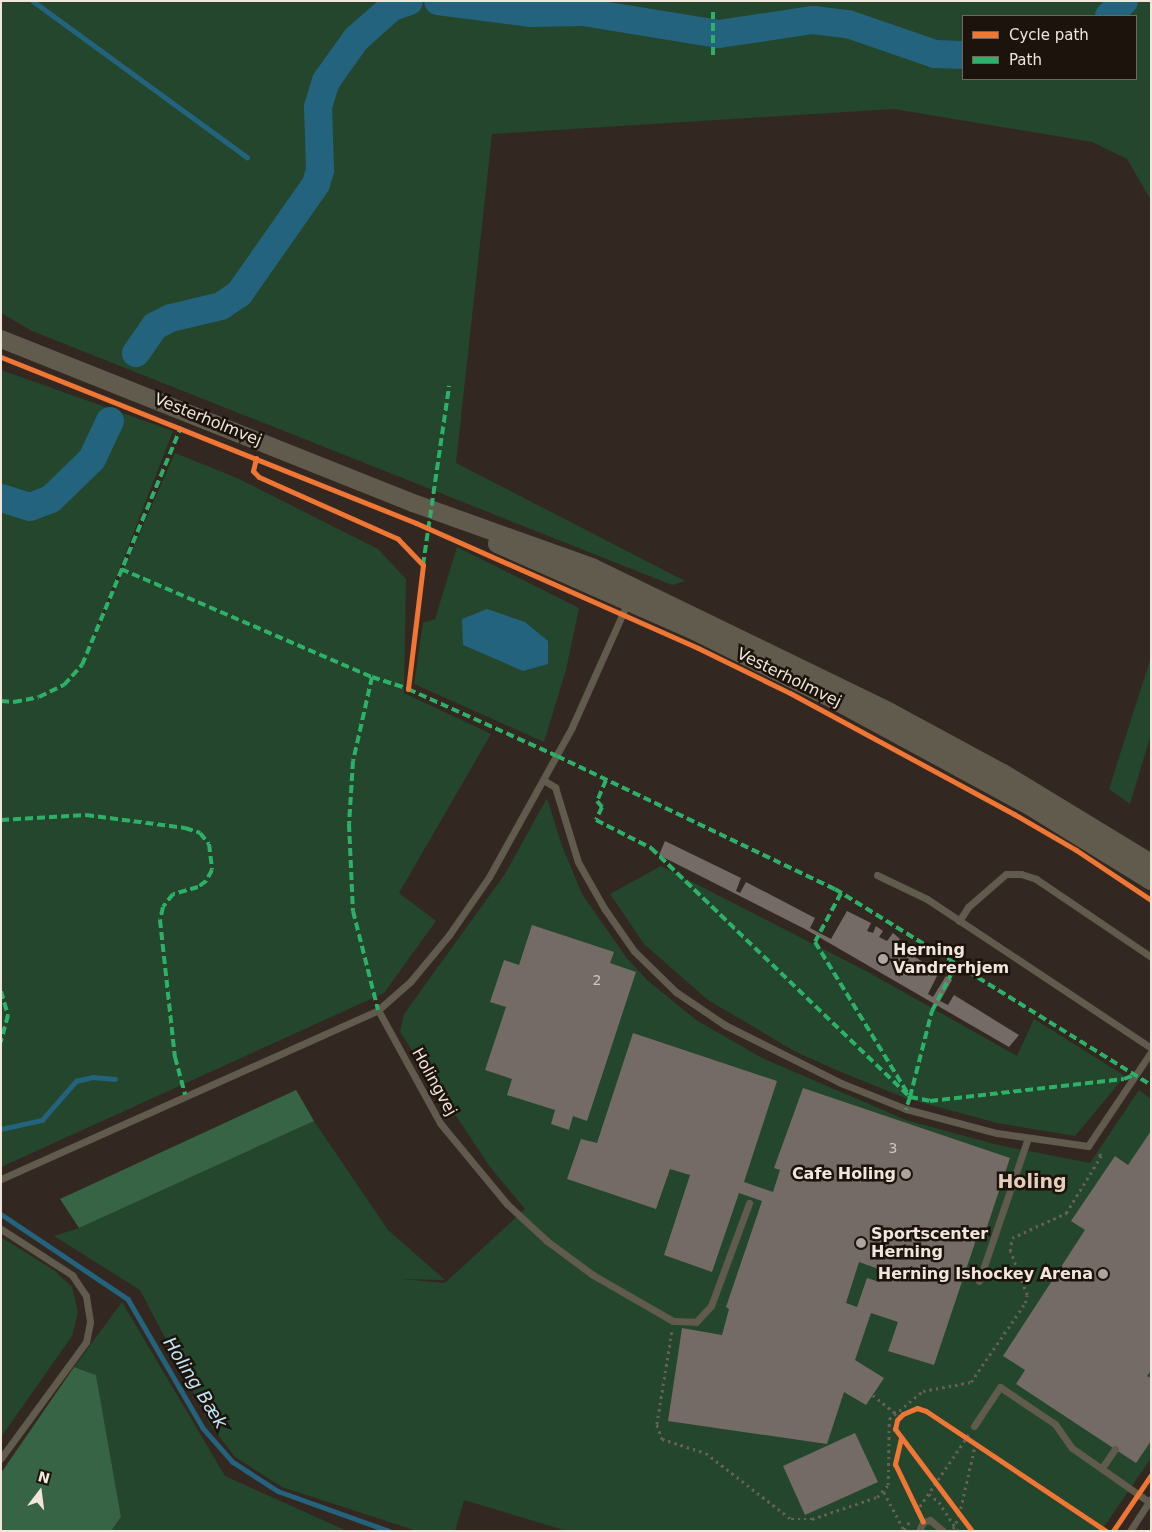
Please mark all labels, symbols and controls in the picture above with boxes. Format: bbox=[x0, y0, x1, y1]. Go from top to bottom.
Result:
legend bbox=[962, 15, 1137, 80]
text: Cycle path bbox=[1009, 26, 1089, 44]
text: Path bbox=[1009, 51, 1042, 69]
street label: Vesterholmvej bbox=[152, 390, 264, 450]
street label: Vesterholmvej bbox=[734, 644, 844, 712]
place label: Herning Vandrerhjem bbox=[893, 940, 1009, 978]
marker: Herning Vandrerhjem bbox=[877, 953, 889, 965]
house number: 2 bbox=[593, 972, 601, 988]
street label: Holingvej bbox=[407, 1045, 461, 1119]
house number: 3 bbox=[889, 1140, 897, 1156]
place label: Cafe Holing bbox=[792, 1164, 896, 1184]
marker: Cafe Holing bbox=[900, 1168, 912, 1180]
district label: Holing bbox=[997, 1171, 1067, 1193]
place label: Sportscenter Herning bbox=[871, 1224, 988, 1262]
marker: Sportscenter Herning bbox=[855, 1237, 867, 1249]
place label: Herning Ishockey Arena bbox=[878, 1264, 1093, 1284]
marker: Herning Ishockey Arena bbox=[1097, 1268, 1109, 1280]
water label: Holing Bæk bbox=[158, 1333, 232, 1433]
north arrow bbox=[15, 1467, 65, 1517]
text: N bbox=[36, 1468, 52, 1487]

